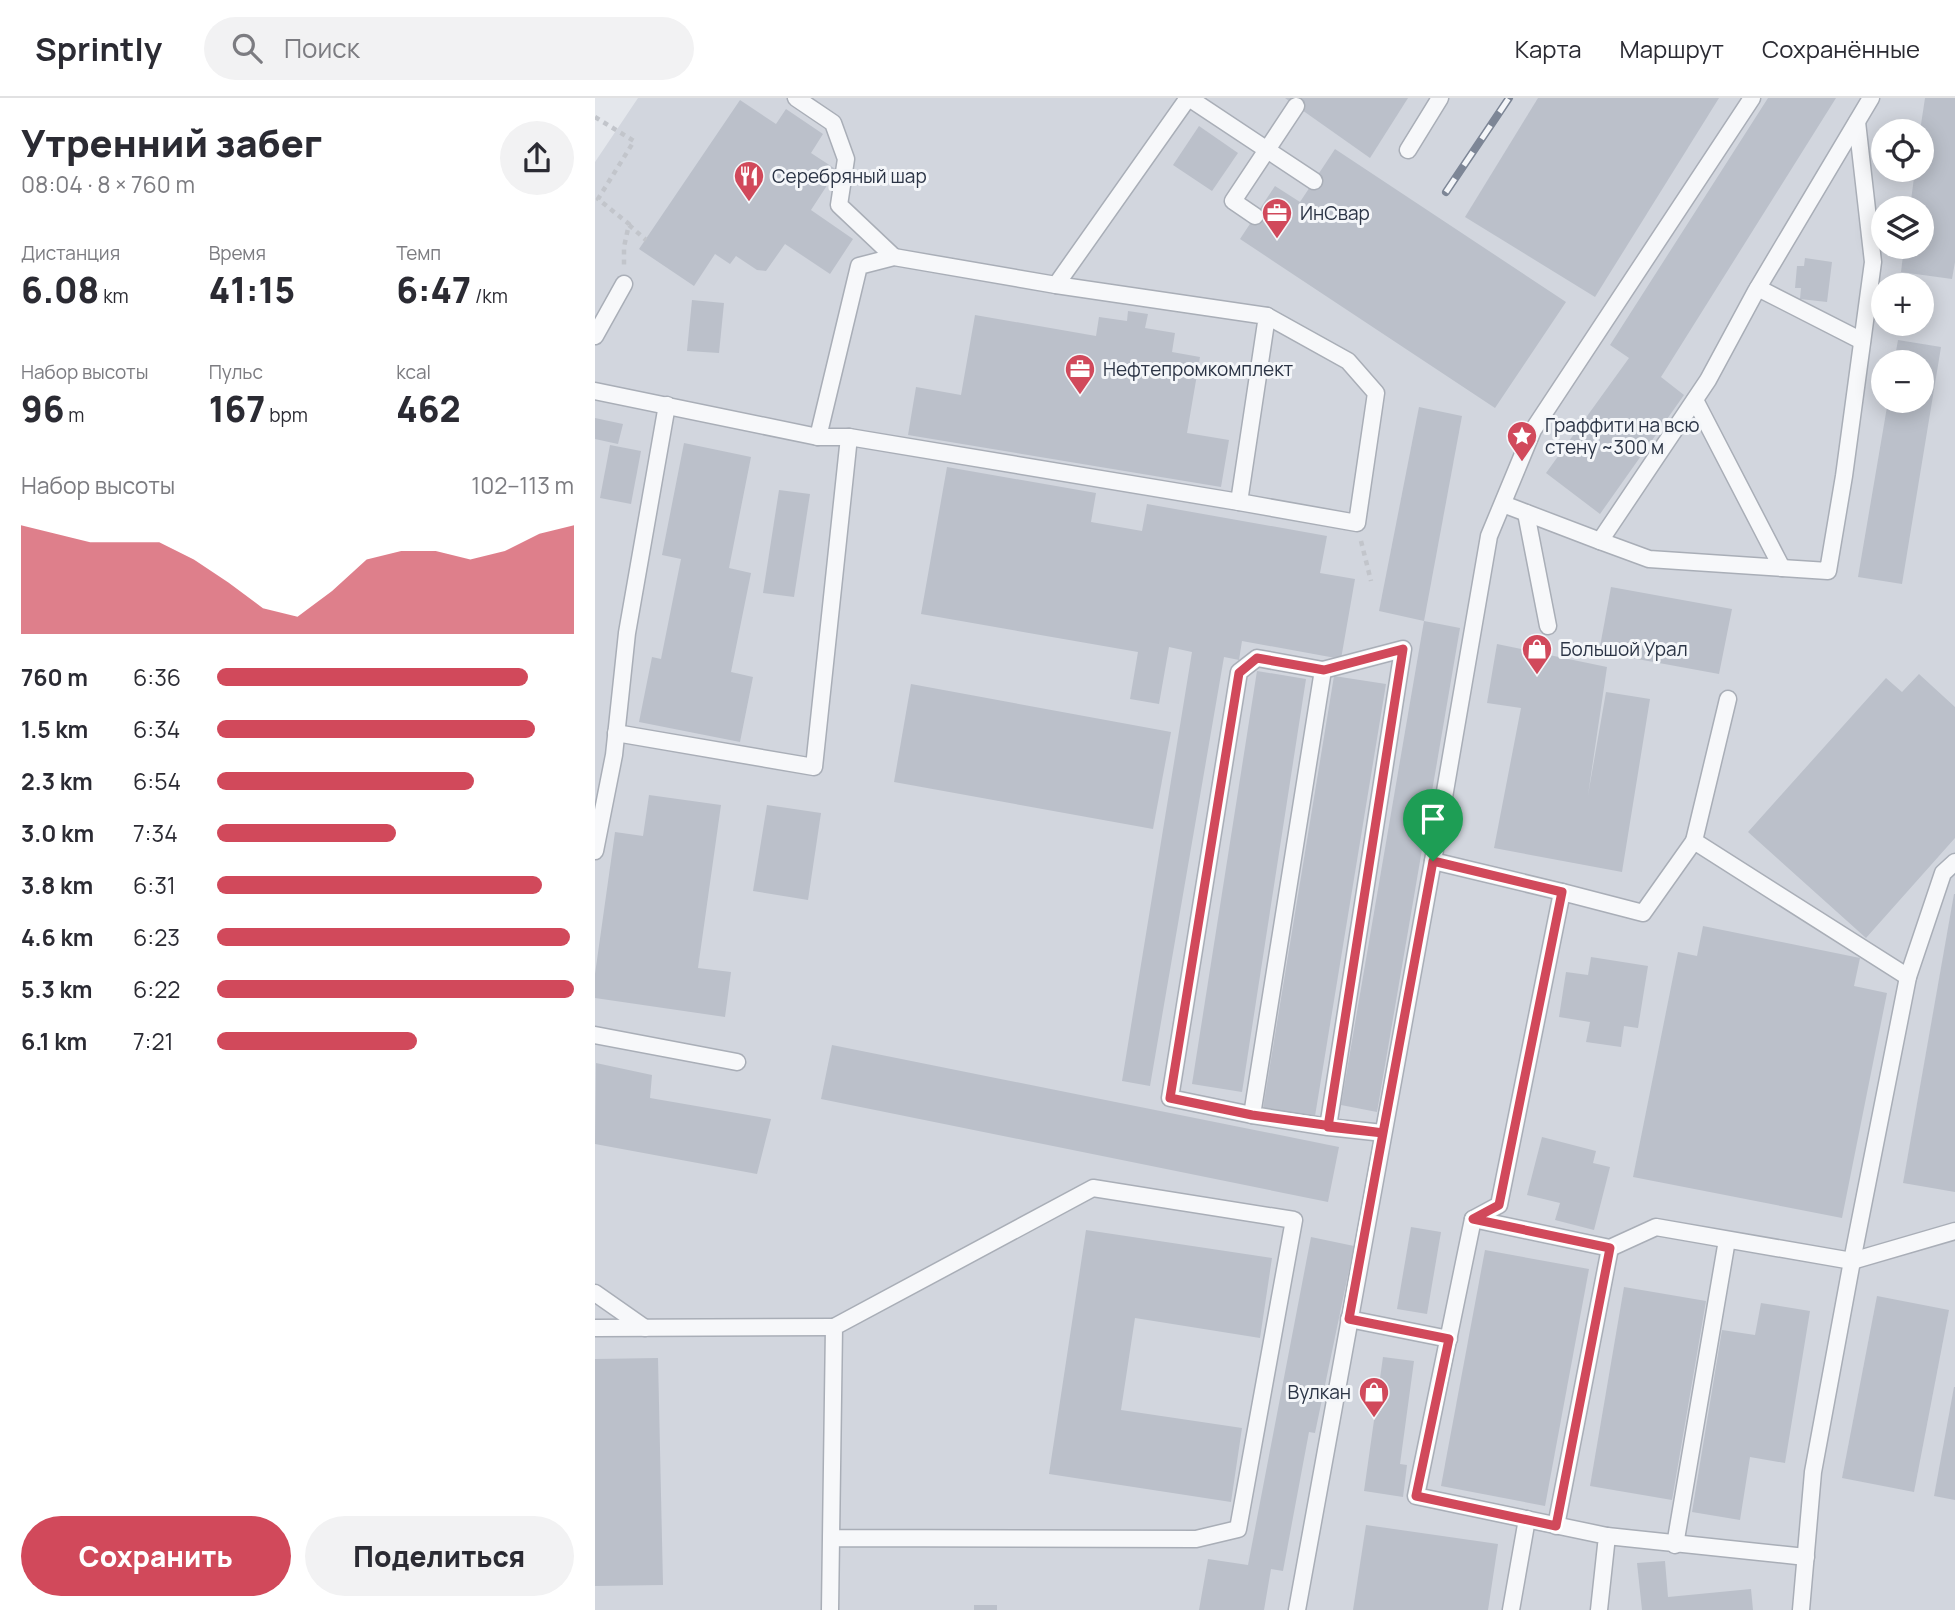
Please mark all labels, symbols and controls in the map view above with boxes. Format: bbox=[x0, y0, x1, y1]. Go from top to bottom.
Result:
search box bbox=[204, 17, 694, 80]
text: Sprintly bbox=[35, 26, 162, 71]
icon: search bbox=[228, 29, 266, 67]
text: Поиск bbox=[284, 30, 360, 66]
text: Карта bbox=[1515, 32, 1582, 65]
text: Маршрут bbox=[1620, 32, 1724, 65]
text: Сохранённые bbox=[1762, 32, 1920, 65]
text: Утренний забег bbox=[21, 116, 322, 168]
map controls bbox=[1871, 119, 1934, 413]
button: locate bbox=[1871, 119, 1934, 182]
button: share bbox=[500, 121, 574, 195]
restaurant icon: Серебряный шар bbox=[732, 159, 766, 203]
place label: Серебряный шар bbox=[772, 163, 927, 189]
text: 08:04 · 8 × 760 m bbox=[21, 168, 195, 200]
office icon: ИнСвар bbox=[1260, 196, 1294, 240]
button: layers bbox=[1871, 196, 1934, 259]
place label: ИнСвар bbox=[1300, 200, 1370, 226]
text: Дистанция bbox=[21, 240, 120, 266]
text: Время bbox=[209, 240, 266, 266]
text: Темп bbox=[396, 240, 441, 266]
text: 6.08 bbox=[21, 266, 99, 314]
text: 41:15 bbox=[209, 266, 295, 314]
text: 6:47 bbox=[396, 266, 471, 314]
button: + bbox=[1871, 273, 1934, 336]
text: km bbox=[99, 283, 129, 309]
text: /km bbox=[471, 283, 508, 309]
button: − bbox=[1871, 350, 1934, 413]
office icon: Нефтепромкомплект bbox=[1063, 352, 1097, 396]
place label: Нефтепромкомплект bbox=[1103, 356, 1294, 382]
text: Набор высоты bbox=[21, 359, 148, 385]
text: Пульс bbox=[209, 359, 263, 385]
text: kcal bbox=[396, 359, 431, 385]
text: 96 bbox=[21, 385, 65, 433]
text: 167 bbox=[209, 385, 265, 433]
text: 462 bbox=[396, 385, 461, 433]
text: m bbox=[65, 402, 84, 428]
text: bpm bbox=[265, 402, 308, 428]
place label: Граффити на всю стену ~300 м bbox=[1545, 412, 1700, 460]
place icon: Граффити на всю стену ~300 м bbox=[1505, 419, 1539, 463]
text: Набор высоты bbox=[21, 469, 175, 501]
text: 102–113 m bbox=[471, 469, 574, 501]
shop icon: Большой Урал bbox=[1520, 632, 1554, 676]
place label: Большой Урал bbox=[1560, 636, 1688, 662]
text: 760 m bbox=[21, 661, 88, 693]
text: 6:36 bbox=[133, 661, 181, 693]
text: 1.5 km bbox=[21, 713, 88, 745]
text: 6:34 bbox=[133, 713, 180, 745]
text: 2.3 km bbox=[21, 765, 93, 797]
text: 6:54 bbox=[133, 765, 181, 797]
pin bbox=[1403, 789, 1463, 861]
icon: arrive bbox=[1414, 800, 1452, 838]
text: 3.0 km bbox=[21, 817, 94, 849]
text: 7:34 bbox=[133, 817, 178, 849]
text: 3.8 km bbox=[21, 869, 93, 901]
text: 6:31 bbox=[133, 869, 176, 901]
text: 4.6 km bbox=[21, 921, 93, 953]
text: 6:23 bbox=[133, 921, 180, 953]
text: 5.3 km bbox=[21, 973, 92, 1005]
text: 6:22 bbox=[133, 973, 180, 1005]
text: 6.1 km bbox=[21, 1025, 87, 1057]
text: 7:21 bbox=[133, 1025, 174, 1057]
shop icon: Вулкан bbox=[1357, 1375, 1391, 1419]
place label: Вулкан bbox=[1288, 1379, 1351, 1405]
button: Сохранить bbox=[21, 1516, 291, 1596]
button: Поделиться bbox=[305, 1516, 574, 1596]

